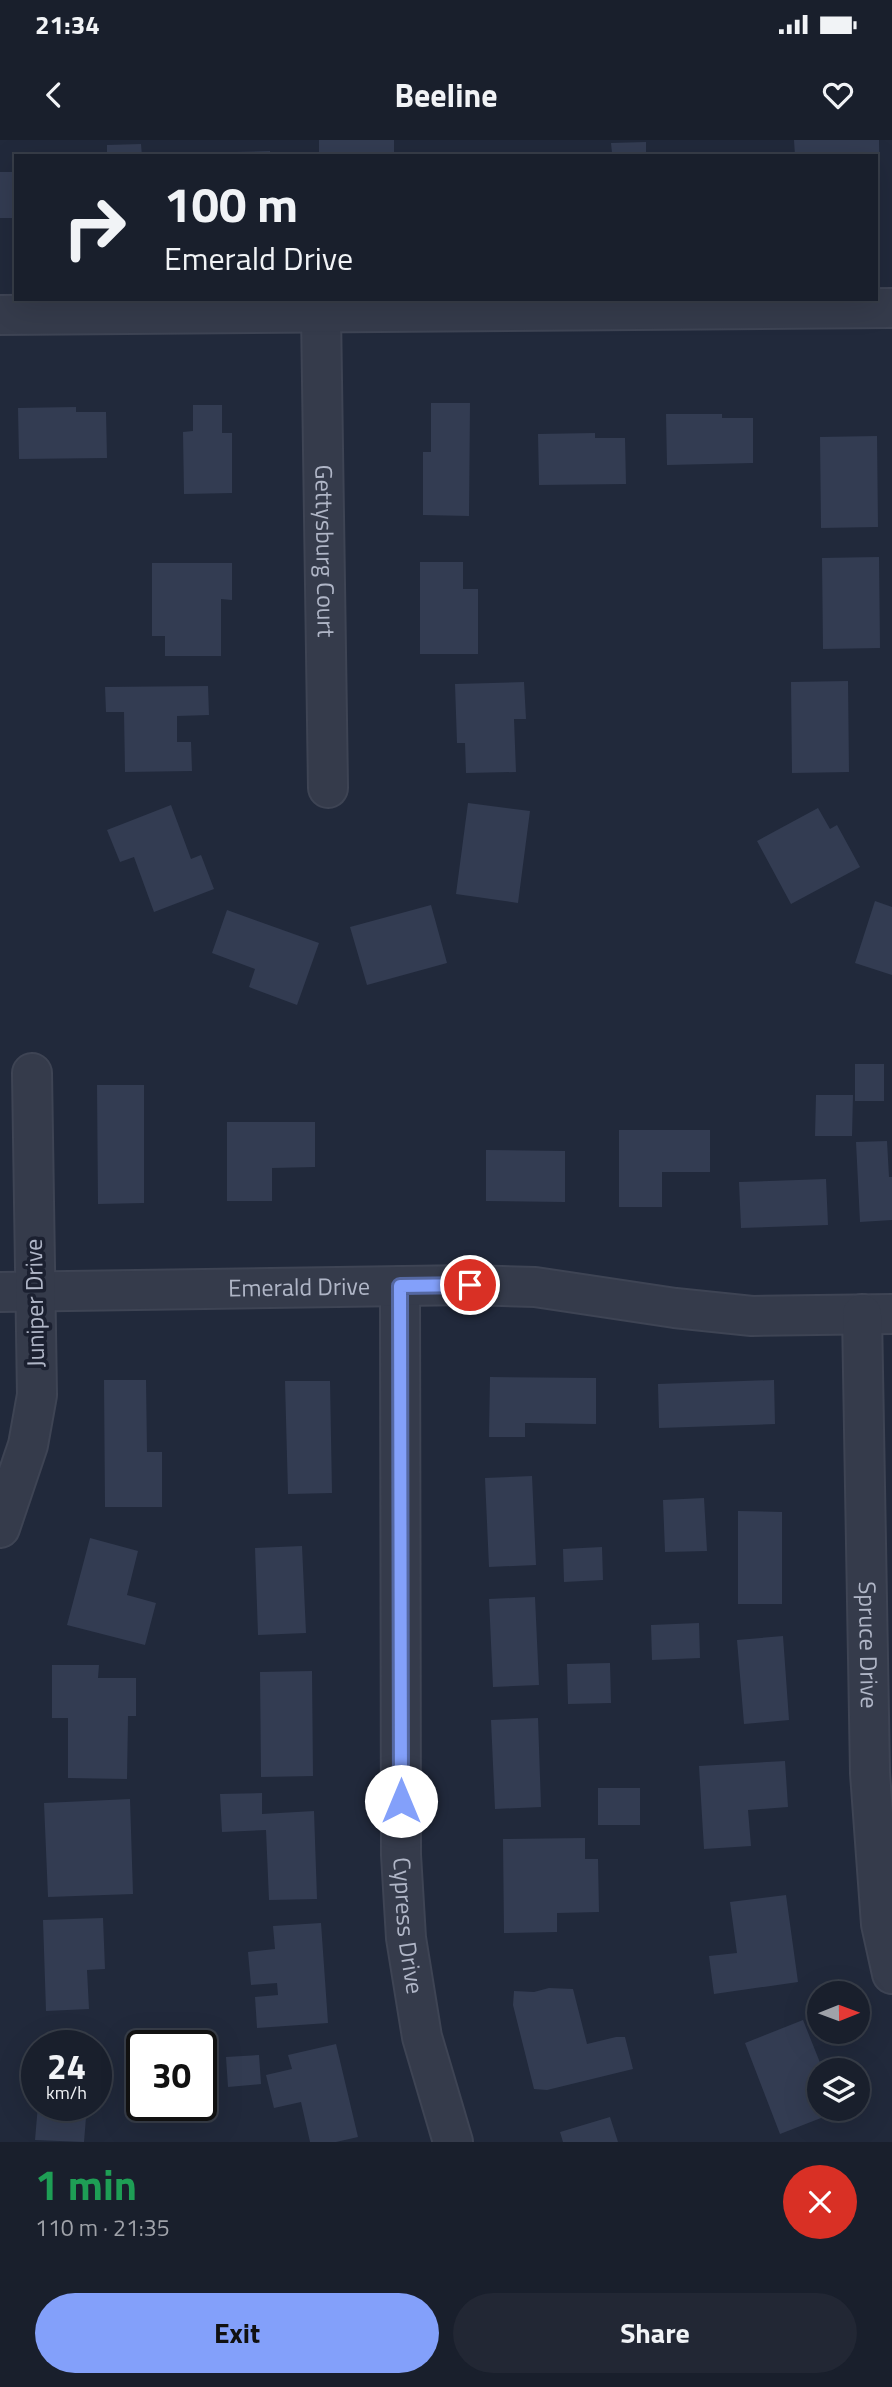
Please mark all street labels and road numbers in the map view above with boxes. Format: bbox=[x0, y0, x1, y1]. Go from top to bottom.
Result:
street label: Gettysburg Court bbox=[306, 464, 345, 638]
street label: Juniper Drive bbox=[15, 1238, 53, 1368]
street label: Emerald Drive bbox=[228, 1267, 370, 1306]
street label: Spruce Drive bbox=[850, 1581, 888, 1709]
street label: Cypress Drive bbox=[384, 1856, 434, 1996]

